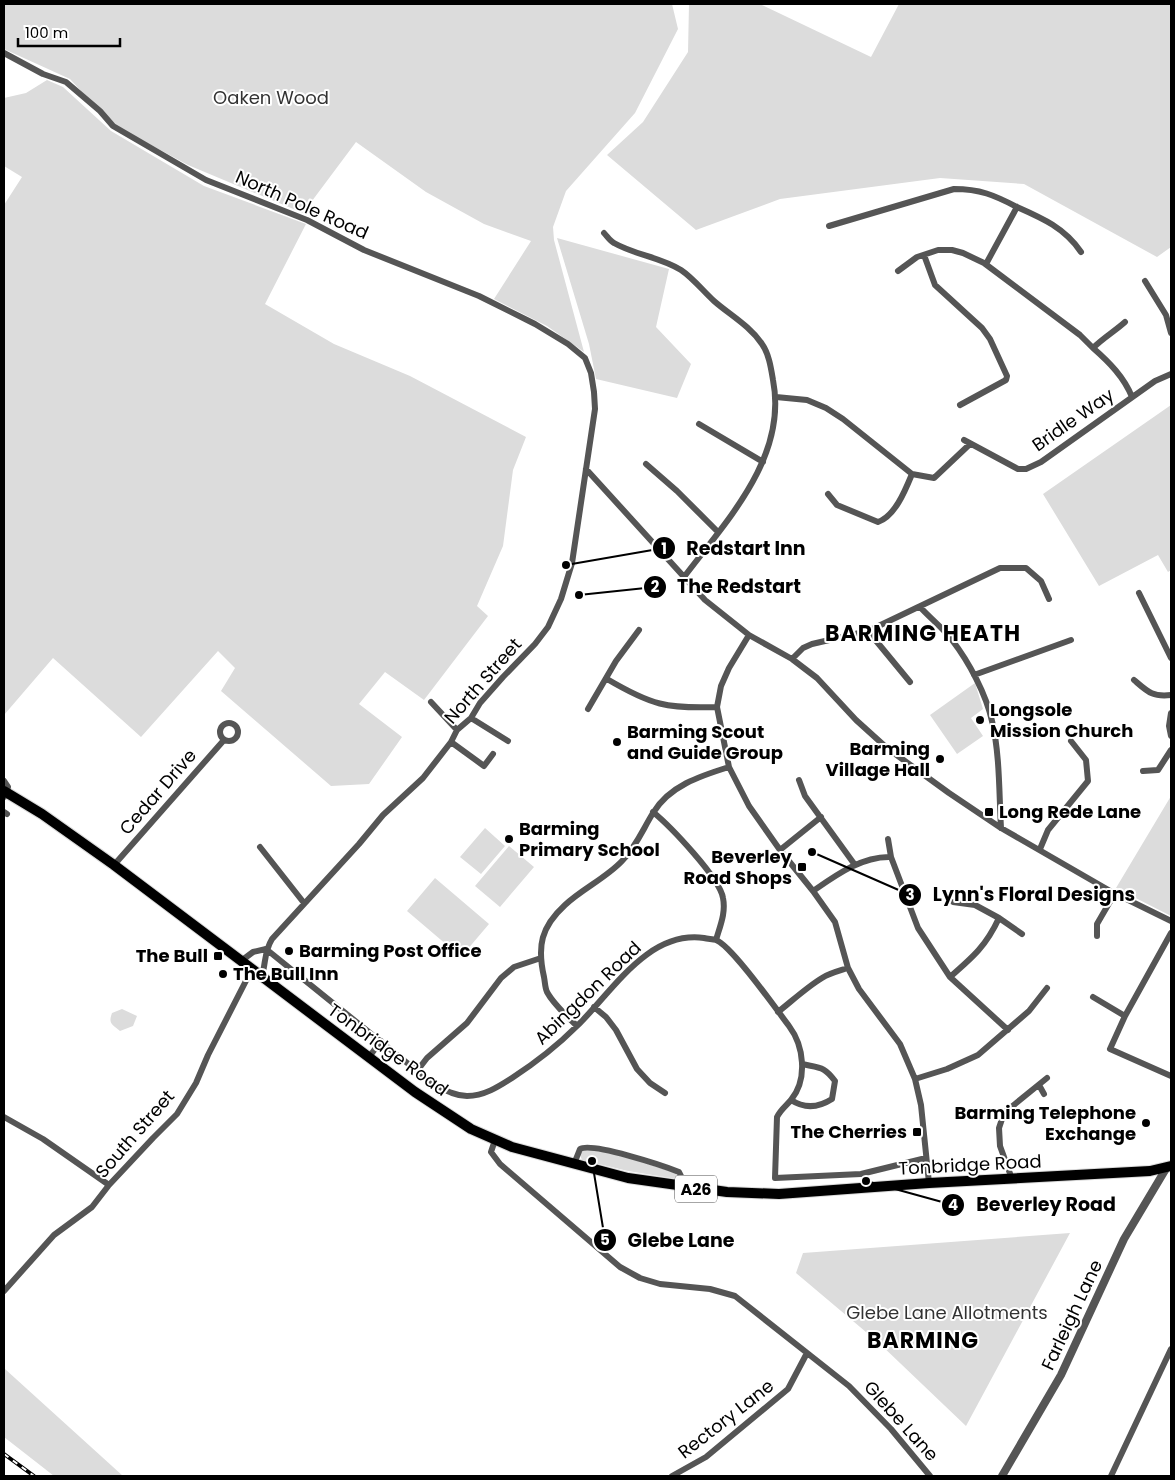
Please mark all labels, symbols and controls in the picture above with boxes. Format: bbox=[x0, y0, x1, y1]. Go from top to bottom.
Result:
scale bar bbox=[18, 15, 120, 47]
text: 100 m bbox=[25, 22, 68, 43]
park label: Oaken Wood bbox=[213, 85, 329, 110]
street label: North Pole Road bbox=[232, 164, 373, 245]
street label: Bridle Way bbox=[1027, 382, 1119, 457]
callout: Redstart Inn bbox=[651, 531, 816, 565]
text: Redstart Inn bbox=[686, 535, 806, 562]
text: 1 bbox=[661, 538, 667, 559]
callout: The Redstart bbox=[642, 570, 811, 604]
text: The Redstart bbox=[677, 573, 801, 600]
text: 2 bbox=[651, 576, 660, 597]
district label: BARMING HEATH bbox=[825, 618, 1021, 649]
street label: North Street bbox=[438, 632, 527, 729]
place label: Longsole Mission Church bbox=[990, 697, 1133, 743]
marker: Longsole Mission Church bbox=[974, 714, 986, 726]
place label: Barming Scout and Guide Group bbox=[627, 719, 783, 765]
marker: Barming Scout and Guide Group bbox=[611, 736, 623, 748]
place label: Barming Village Hall bbox=[826, 736, 930, 782]
street label: Cedar Drive bbox=[113, 743, 202, 840]
marker: Barming Village Hall bbox=[934, 753, 946, 765]
place label: Long Rede Lane bbox=[999, 799, 1141, 824]
marker: Long Rede Lane bbox=[983, 806, 995, 818]
place label: Barming Primary School bbox=[519, 816, 660, 862]
marker: Barming Primary School bbox=[503, 833, 515, 845]
place label: Beverley Road Shops bbox=[684, 844, 793, 890]
marker: Beverley Road Shops bbox=[796, 861, 808, 873]
callout: Lynn's Floral Designs bbox=[897, 878, 1145, 912]
text: Lynn's Floral Designs bbox=[933, 881, 1135, 908]
text: 3 bbox=[905, 884, 915, 905]
street label: Abingdon Road bbox=[529, 935, 646, 1050]
place label: Barming Post Office bbox=[299, 938, 482, 963]
place label: The Bull bbox=[136, 943, 208, 968]
marker: Barming Post Office bbox=[283, 945, 295, 957]
marker: The Bull bbox=[212, 950, 224, 962]
place label: The Bull Inn bbox=[233, 961, 339, 986]
marker: The Bull Inn bbox=[217, 968, 229, 980]
street label: Tonbridge Road bbox=[323, 997, 454, 1102]
street label: South Street bbox=[89, 1084, 180, 1183]
place label: Barming Telephone Exchange bbox=[955, 1100, 1136, 1146]
marker: Barming Telephone Exchange bbox=[1140, 1117, 1152, 1129]
place label: The Cherries bbox=[791, 1119, 907, 1144]
marker: The Cherries bbox=[911, 1126, 923, 1138]
street label: Tonbridge Road bbox=[898, 1148, 1042, 1181]
road number: A26 bbox=[675, 1176, 717, 1202]
callout: Beverley Road bbox=[941, 1188, 1125, 1222]
text: Beverley Road bbox=[976, 1191, 1116, 1218]
text: 4 bbox=[948, 1194, 958, 1215]
callout: Glebe Lane bbox=[593, 1223, 745, 1257]
text: Glebe Lane bbox=[628, 1227, 735, 1254]
text: 5 bbox=[600, 1229, 610, 1250]
street label: Farleigh Lane bbox=[1035, 1256, 1108, 1374]
park label: Glebe Lane Allotments bbox=[846, 1300, 1048, 1325]
district label: BARMING bbox=[867, 1325, 979, 1356]
street label: Rectory Lane bbox=[673, 1373, 779, 1464]
street label: Glebe Lane bbox=[859, 1375, 944, 1466]

